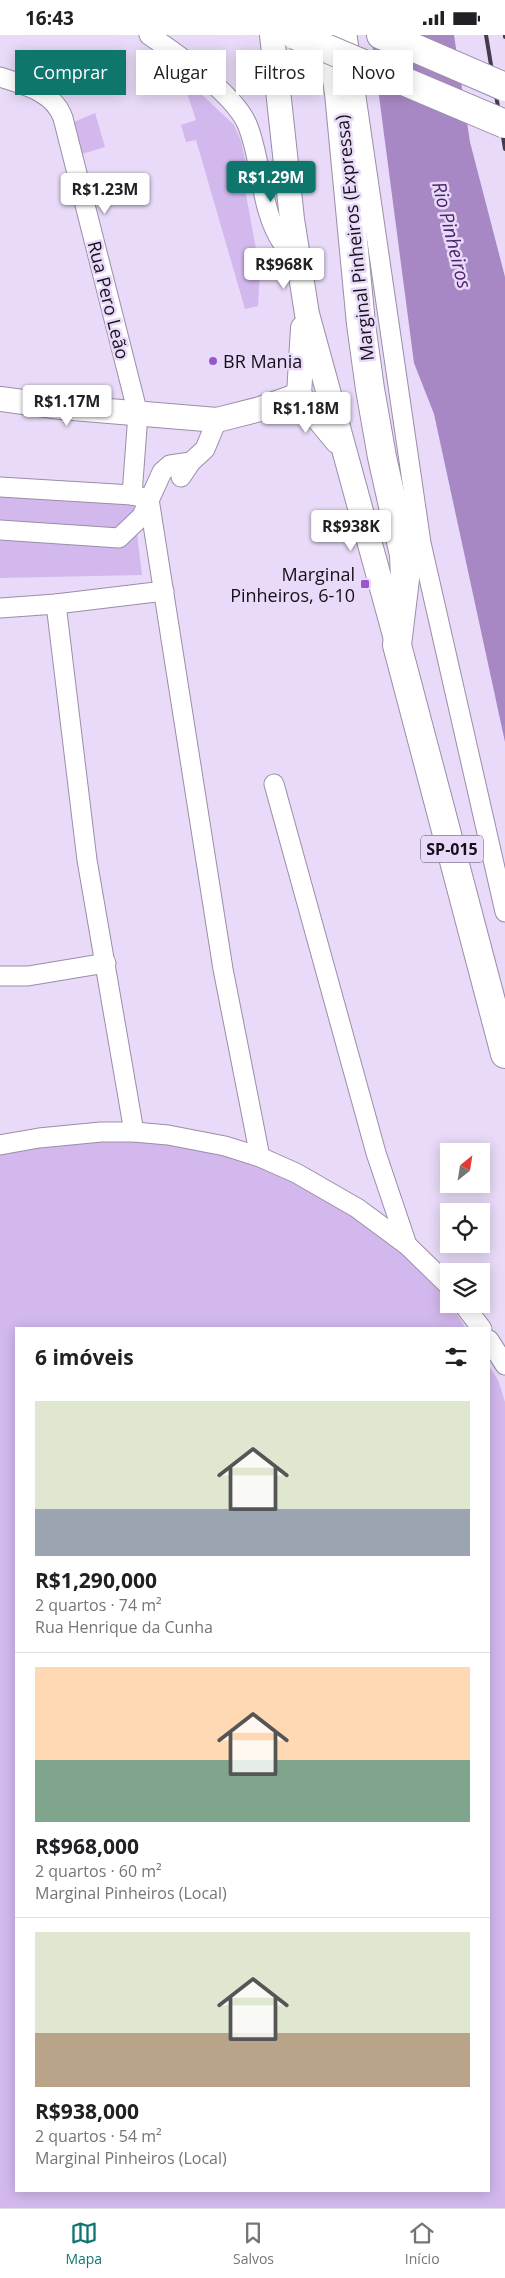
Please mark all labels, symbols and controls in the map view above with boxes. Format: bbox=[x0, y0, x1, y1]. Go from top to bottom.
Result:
text: 16:43 bbox=[25, 5, 74, 31]
chip: Comprar bbox=[15, 50, 126, 95]
chip: Alugar bbox=[136, 50, 226, 95]
chip: Filtros bbox=[236, 50, 323, 95]
chip: Novo bbox=[333, 50, 413, 95]
street label: Marginal Pinheiros (Expressa) bbox=[329, 114, 379, 362]
pin: R$1.29M bbox=[225, 161, 317, 203]
text: R$1.29M bbox=[238, 166, 304, 188]
pin: R$1.23M bbox=[59, 173, 151, 215]
text: R$1.23M bbox=[72, 178, 138, 200]
water label: Rio Pinheiros bbox=[426, 179, 478, 291]
street label: Rua Pero Leão bbox=[83, 238, 135, 362]
pin: R$968K bbox=[243, 247, 325, 290]
text: R$968K bbox=[255, 253, 313, 275]
place label: BR Mania bbox=[223, 349, 302, 373]
marker: BR Mania bbox=[207, 355, 219, 367]
pin: R$1.17M bbox=[21, 385, 113, 427]
text: R$1.17M bbox=[34, 390, 100, 412]
pin: R$1.18M bbox=[260, 391, 352, 434]
text: R$1.18M bbox=[273, 397, 339, 419]
pin: R$938K bbox=[310, 509, 392, 552]
text: R$938K bbox=[322, 515, 380, 537]
place label: Marginal Pinheiros, 6-10 bbox=[230, 562, 355, 607]
marker: Marginal Pinheiros, 6-10 bbox=[359, 578, 371, 590]
road number: SP-015 bbox=[421, 836, 483, 863]
north arrow bbox=[440, 1143, 490, 1193]
map controls bbox=[440, 1143, 490, 1313]
button: locate bbox=[440, 1203, 490, 1253]
button: layers bbox=[440, 1263, 490, 1313]
text: 6 imóveis bbox=[35, 1343, 134, 1371]
icon: filters bbox=[442, 1343, 470, 1371]
icon: home bbox=[208, 1434, 298, 1524]
text: R$1,290,000 bbox=[35, 1566, 157, 1594]
text: 2 quartos · 74 m² bbox=[35, 1594, 162, 1616]
text: Rua Henrique da Cunha bbox=[35, 1616, 213, 1638]
icon: home bbox=[208, 1699, 298, 1789]
text: R$968,000 bbox=[35, 1832, 139, 1860]
text: 2 quartos · 60 m² bbox=[35, 1860, 162, 1882]
text: Marginal Pinheiros (Local) bbox=[35, 1882, 227, 1904]
icon: home bbox=[208, 1964, 298, 2054]
text: R$938,000 bbox=[35, 2097, 139, 2125]
text: 2 quartos · 54 m² bbox=[35, 2125, 162, 2147]
text: Marginal Pinheiros (Local) bbox=[35, 2147, 227, 2169]
tab: Mapa bbox=[65, 2219, 102, 2268]
tab: Salvos bbox=[233, 2219, 274, 2268]
tab: Início bbox=[405, 2219, 440, 2268]

